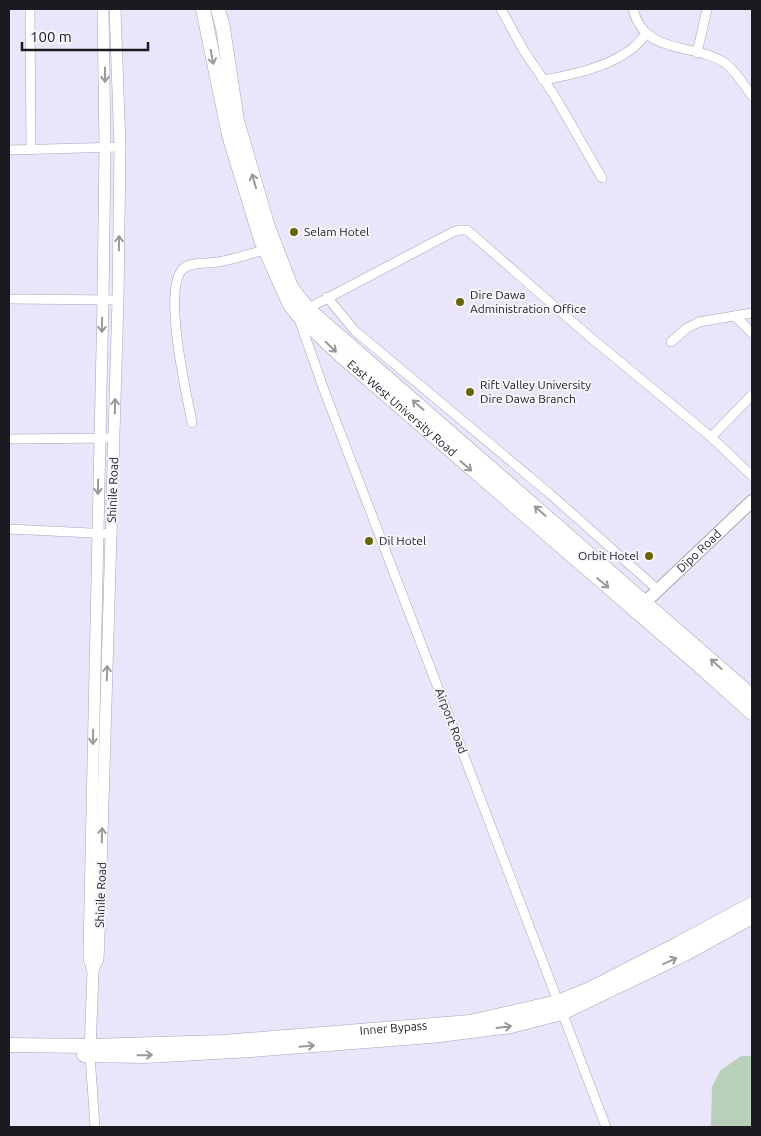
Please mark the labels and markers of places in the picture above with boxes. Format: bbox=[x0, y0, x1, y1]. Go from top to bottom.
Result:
place label: Selam Hotel bbox=[304, 225, 369, 238]
marker: Selam Hotel bbox=[288, 226, 300, 238]
place label: Dire Dawa Administration Office bbox=[470, 288, 586, 315]
marker: Dire Dawa Administration Office bbox=[454, 296, 466, 308]
place label: Rift Valley University Dire Dawa Branch bbox=[480, 378, 591, 405]
marker: Rift Valley University Dire Dawa Branch bbox=[464, 386, 476, 398]
place label: Dil Hotel bbox=[379, 534, 426, 547]
marker: Dil Hotel bbox=[363, 535, 375, 547]
place label: Orbit Hotel bbox=[578, 549, 639, 562]
marker: Orbit Hotel bbox=[643, 550, 655, 562]

